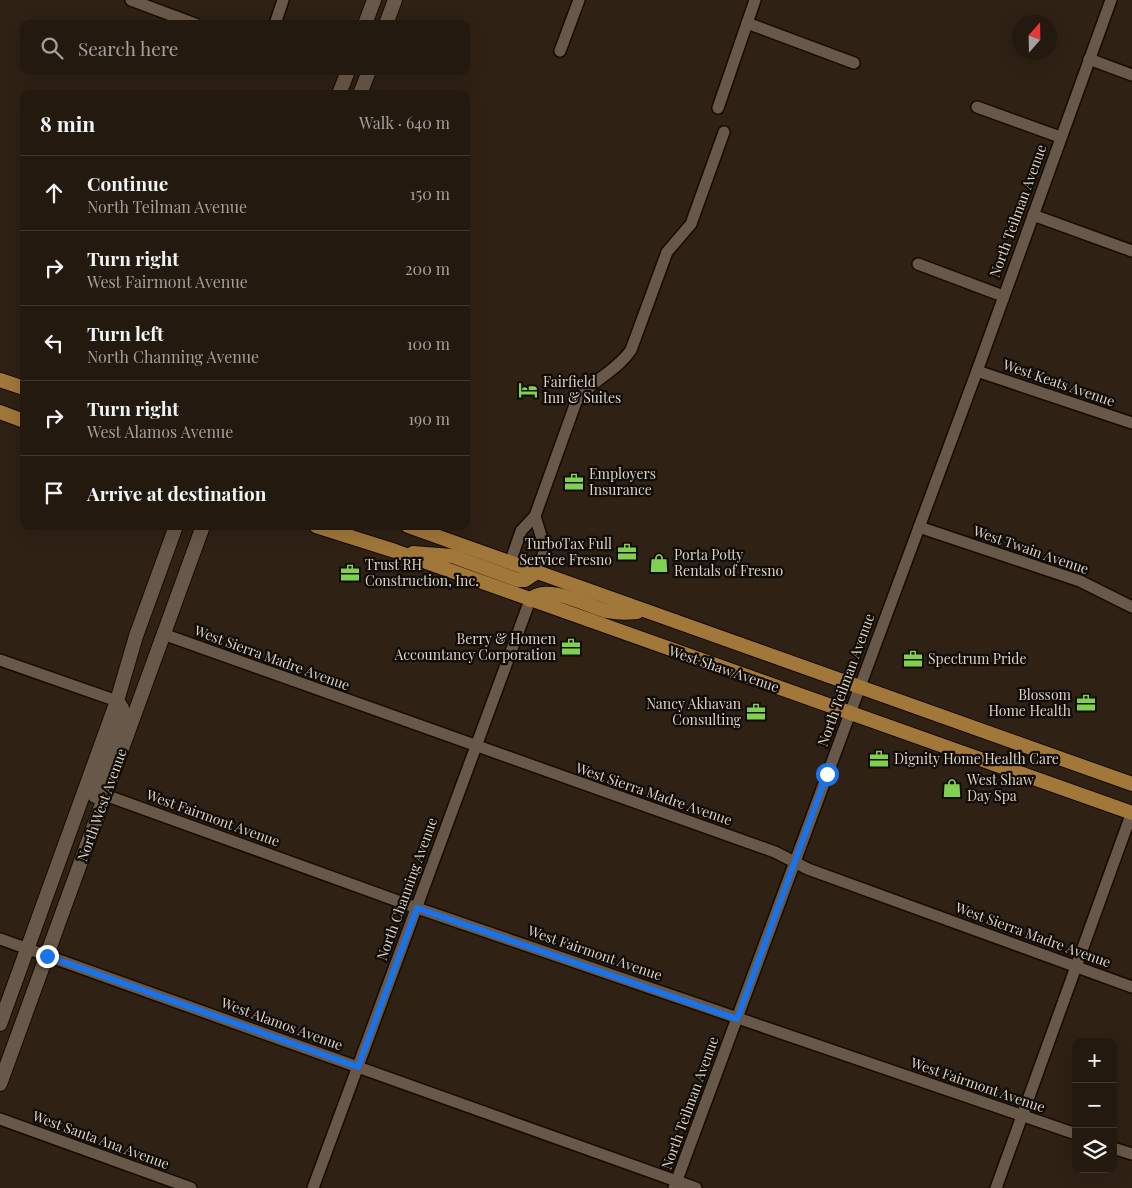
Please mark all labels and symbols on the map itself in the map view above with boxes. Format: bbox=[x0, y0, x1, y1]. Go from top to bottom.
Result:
north arrow bbox=[1012, 15, 1057, 60]
street label: North Teilman Avenue bbox=[985, 142, 1050, 280]
street label: West Keats Avenue bbox=[1000, 354, 1118, 411]
place label: Fairfield Inn & Suites bbox=[543, 372, 621, 407]
hotel icon: Fairfield Inn & Suites bbox=[517, 379, 539, 401]
place label: Employers Insurance bbox=[589, 464, 656, 499]
office icon: Employers Insurance bbox=[563, 471, 585, 493]
street label: West Twain Avenue bbox=[970, 521, 1091, 578]
place label: TurboTax Full Service Fresno bbox=[520, 534, 612, 569]
office icon: TurboTax Full Service Fresno bbox=[616, 541, 638, 563]
place label: Porta Potty Rentals of Fresno bbox=[674, 545, 784, 580]
shop icon: Porta Potty Rentals of Fresno bbox=[648, 552, 670, 574]
place label: Trust RH Construction, Inc. bbox=[365, 555, 479, 590]
office icon: Trust RH Construction, Inc. bbox=[339, 562, 361, 584]
street label: North Teilman Avenue bbox=[813, 611, 878, 749]
street label: West Sierra Madre Avenue bbox=[191, 620, 353, 695]
place label: Berry & Homen Accountancy Corporation bbox=[394, 629, 557, 664]
office icon: Berry & Homen Accountancy Corporation bbox=[560, 636, 582, 658]
street label: West Shaw Avenue bbox=[665, 640, 782, 696]
office icon: Spectrum Pride bbox=[902, 648, 924, 670]
place label: Spectrum Pride bbox=[928, 649, 1027, 668]
place label: Blossom Home Health bbox=[988, 685, 1072, 720]
office icon: Blossom Home Health bbox=[1075, 692, 1097, 714]
place label: Nancy Akhavan Consulting bbox=[646, 694, 742, 729]
office icon: Nancy Akhavan Consulting bbox=[745, 701, 767, 723]
street label: North West Avenue bbox=[72, 746, 131, 864]
office icon: Dignity Home Health Care bbox=[868, 748, 890, 770]
place label: Dignity Home Health Care bbox=[894, 749, 1059, 768]
street label: West Sierra Madre Avenue bbox=[572, 757, 735, 829]
route start bbox=[816, 763, 839, 786]
place label: West Shaw Day Spa bbox=[966, 770, 1034, 805]
shop icon: West Shaw Day Spa bbox=[941, 777, 963, 799]
street label: West Fairmont Avenue bbox=[143, 784, 283, 851]
street label: North Channing Avenue bbox=[372, 815, 441, 963]
street label: West Sierra Madre Avenue bbox=[952, 897, 1114, 972]
street label: West Fairmont Avenue bbox=[525, 920, 665, 984]
route end bbox=[36, 945, 59, 968]
street label: West Alamos Avenue bbox=[218, 992, 346, 1054]
street label: North Teilman Avenue bbox=[657, 1034, 722, 1172]
street label: West Fairmont Avenue bbox=[908, 1052, 1048, 1116]
street label: West Santa Ana Avenue bbox=[29, 1106, 172, 1173]

